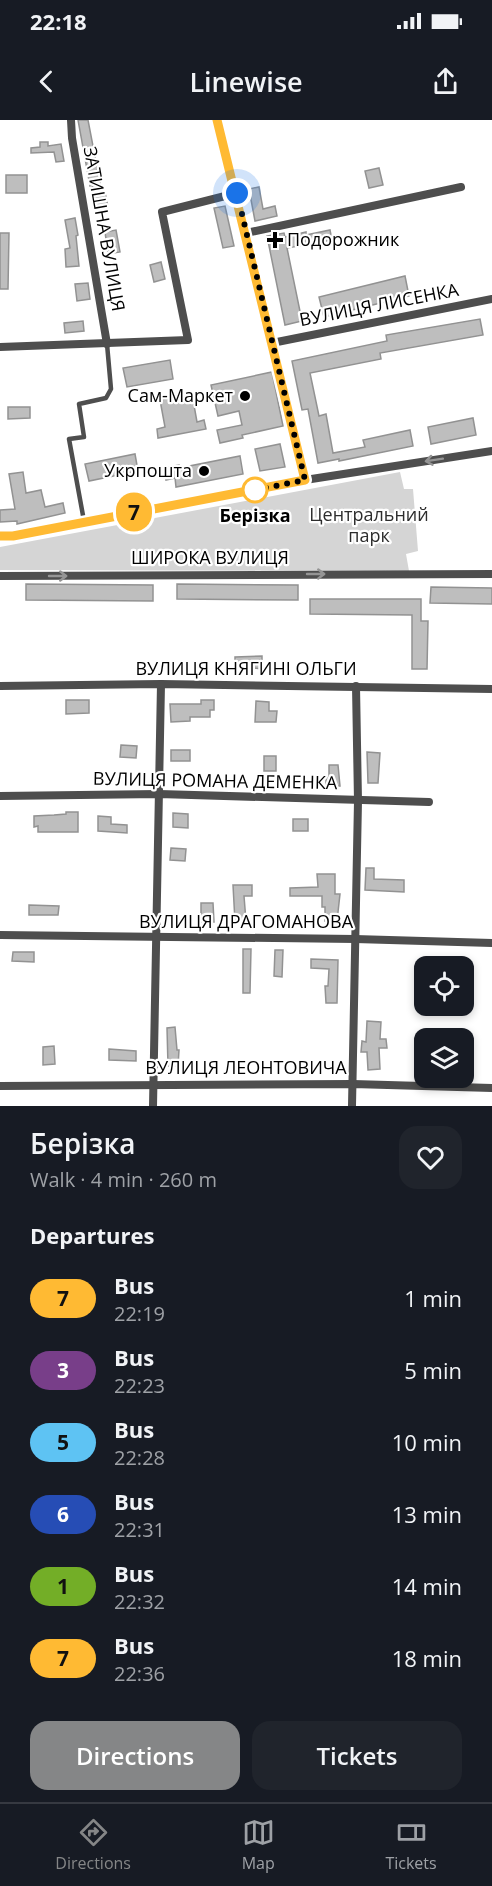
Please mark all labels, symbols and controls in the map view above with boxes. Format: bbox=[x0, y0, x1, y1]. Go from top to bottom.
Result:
text: 22:18 bbox=[30, 6, 87, 36]
text: Linewise bbox=[189, 63, 303, 100]
icon: back bbox=[30, 65, 63, 98]
icon: share bbox=[429, 65, 462, 98]
street label: ЗАТИШНА ВУЛИЦЯ bbox=[79, 144, 131, 313]
your location bbox=[222, 178, 252, 208]
place label: Подорожник bbox=[287, 227, 400, 251]
marker: Подорожник bbox=[268, 233, 282, 247]
street label: ВУЛИЦЯ ЛИСЕНКА bbox=[297, 277, 461, 331]
place label: Сам-Маркет bbox=[128, 383, 234, 407]
marker: Сам-Маркет bbox=[238, 389, 252, 403]
one-way arrow bbox=[425, 455, 445, 466]
place label: Укрпошта bbox=[104, 458, 192, 482]
marker: Укрпошта bbox=[197, 464, 211, 478]
marker: Берізка bbox=[242, 477, 268, 503]
line badge: 7 bbox=[114, 492, 154, 532]
text: 7 bbox=[128, 498, 140, 526]
park label: Центральний парк bbox=[309, 502, 429, 547]
place label: Берізка bbox=[219, 503, 291, 527]
street label: ШИРОКА ВУЛИЦЯ bbox=[131, 545, 289, 569]
one-way arrow bbox=[306, 568, 326, 580]
one-way arrow bbox=[48, 570, 68, 582]
street label: ВУЛИЦЯ КНЯГИНІ ОЛЬГИ bbox=[135, 656, 357, 680]
street label: ВУЛИЦЯ РОМАНА ДЕМЕНКА bbox=[93, 766, 338, 794]
street label: ВУЛИЦЯ ДРАГОМАНОВА bbox=[139, 909, 354, 933]
map controls bbox=[414, 956, 474, 1088]
button: locate bbox=[414, 956, 474, 1016]
button: layers bbox=[414, 1028, 474, 1088]
street label: ВУЛИЦЯ ЛЕОНТОВИЧА bbox=[145, 1055, 347, 1079]
text: Берізка bbox=[30, 1124, 136, 1162]
button: heart bbox=[399, 1126, 462, 1189]
text: Walk · 4 min · 260 m bbox=[30, 1166, 217, 1193]
text: Departures bbox=[30, 1220, 154, 1250]
text: Bus bbox=[114, 1270, 154, 1300]
text: 1 min bbox=[404, 1283, 462, 1313]
text: 7 bbox=[57, 1284, 69, 1312]
text: 22:19 bbox=[114, 1300, 165, 1327]
text: Bus bbox=[114, 1342, 154, 1372]
text: 5 min bbox=[404, 1355, 462, 1385]
text: 3 bbox=[57, 1356, 69, 1384]
text: 22:23 bbox=[114, 1372, 165, 1399]
text: Bus bbox=[114, 1414, 154, 1444]
text: 10 min bbox=[392, 1427, 462, 1457]
text: 5 bbox=[57, 1428, 69, 1456]
text: 22:28 bbox=[114, 1444, 165, 1471]
text: Bus bbox=[114, 1486, 154, 1516]
text: 13 min bbox=[392, 1499, 462, 1529]
text: 6 bbox=[57, 1500, 69, 1528]
text: 22:31 bbox=[114, 1516, 165, 1543]
text: Bus bbox=[114, 1558, 154, 1588]
text: 14 min bbox=[392, 1571, 462, 1601]
text: 1 bbox=[57, 1572, 69, 1600]
text: 22:32 bbox=[114, 1588, 165, 1615]
text: Bus bbox=[114, 1630, 154, 1660]
text: 18 min bbox=[392, 1643, 462, 1673]
text: 7 bbox=[57, 1644, 69, 1672]
text: 22:36 bbox=[114, 1660, 165, 1687]
button: Directions bbox=[30, 1721, 240, 1790]
button: Tickets bbox=[252, 1721, 462, 1790]
tab: Directions bbox=[55, 1816, 131, 1874]
tab: Map bbox=[242, 1816, 275, 1874]
tab: Tickets bbox=[385, 1816, 437, 1874]

